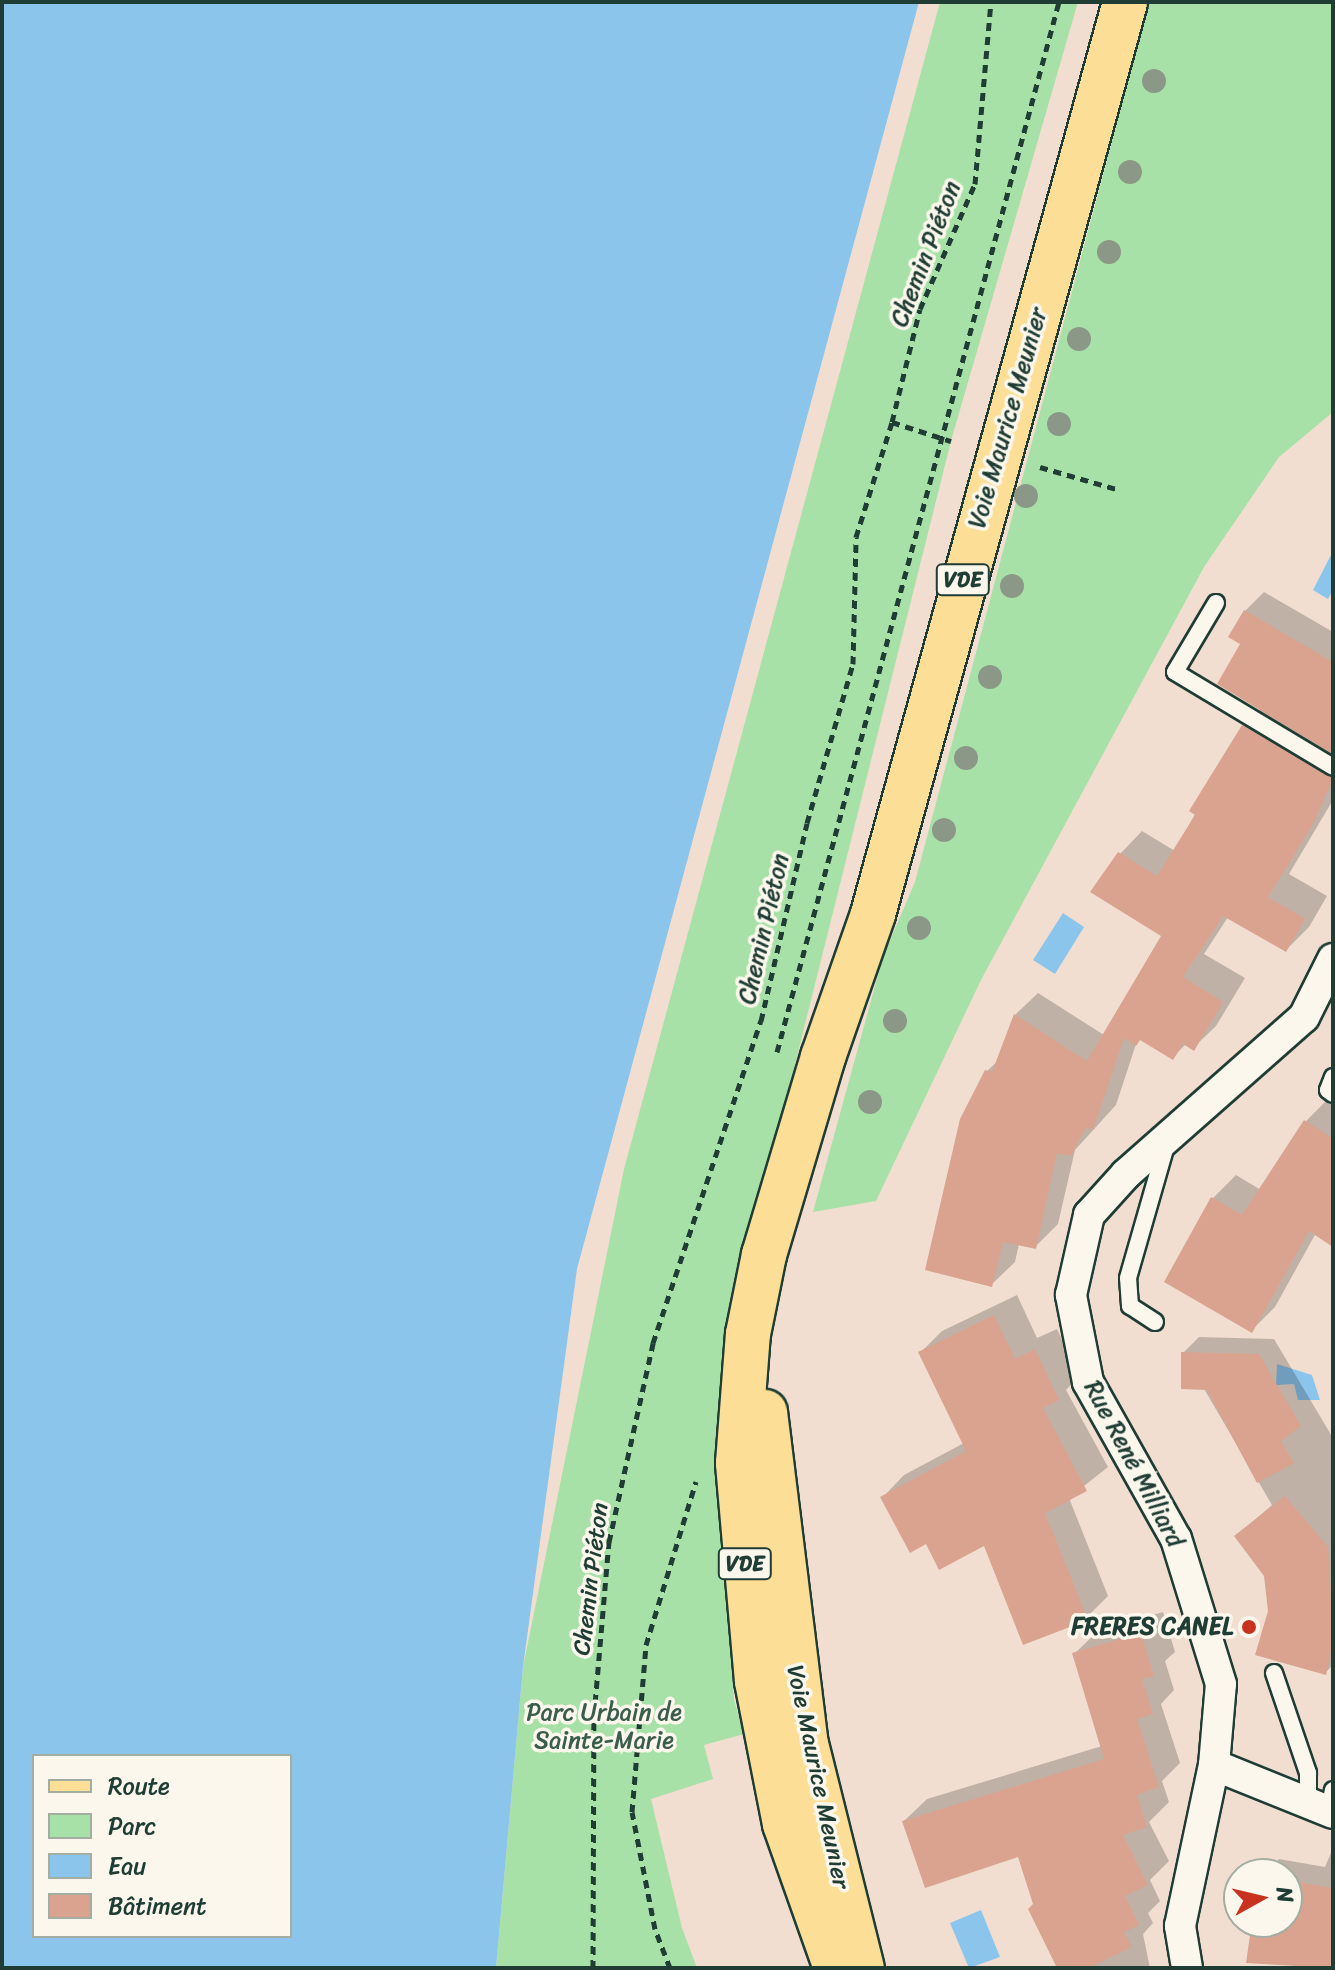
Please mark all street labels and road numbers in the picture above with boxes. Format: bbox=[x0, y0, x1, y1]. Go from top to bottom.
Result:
street label: Chemin Piéton bbox=[885, 177, 967, 331]
street label: Voie Maurice Meunier bbox=[963, 305, 1053, 531]
road number: VDE bbox=[935, 562, 991, 598]
street label: Chemin Piéton bbox=[733, 851, 795, 1007]
street label: Rue René Milliard bbox=[1078, 1375, 1190, 1553]
street label: Chemin Piéton bbox=[567, 1501, 615, 1657]
road number: VDE bbox=[717, 1546, 773, 1582]
street label: Voie Maurice Meunier bbox=[780, 1663, 856, 1891]

